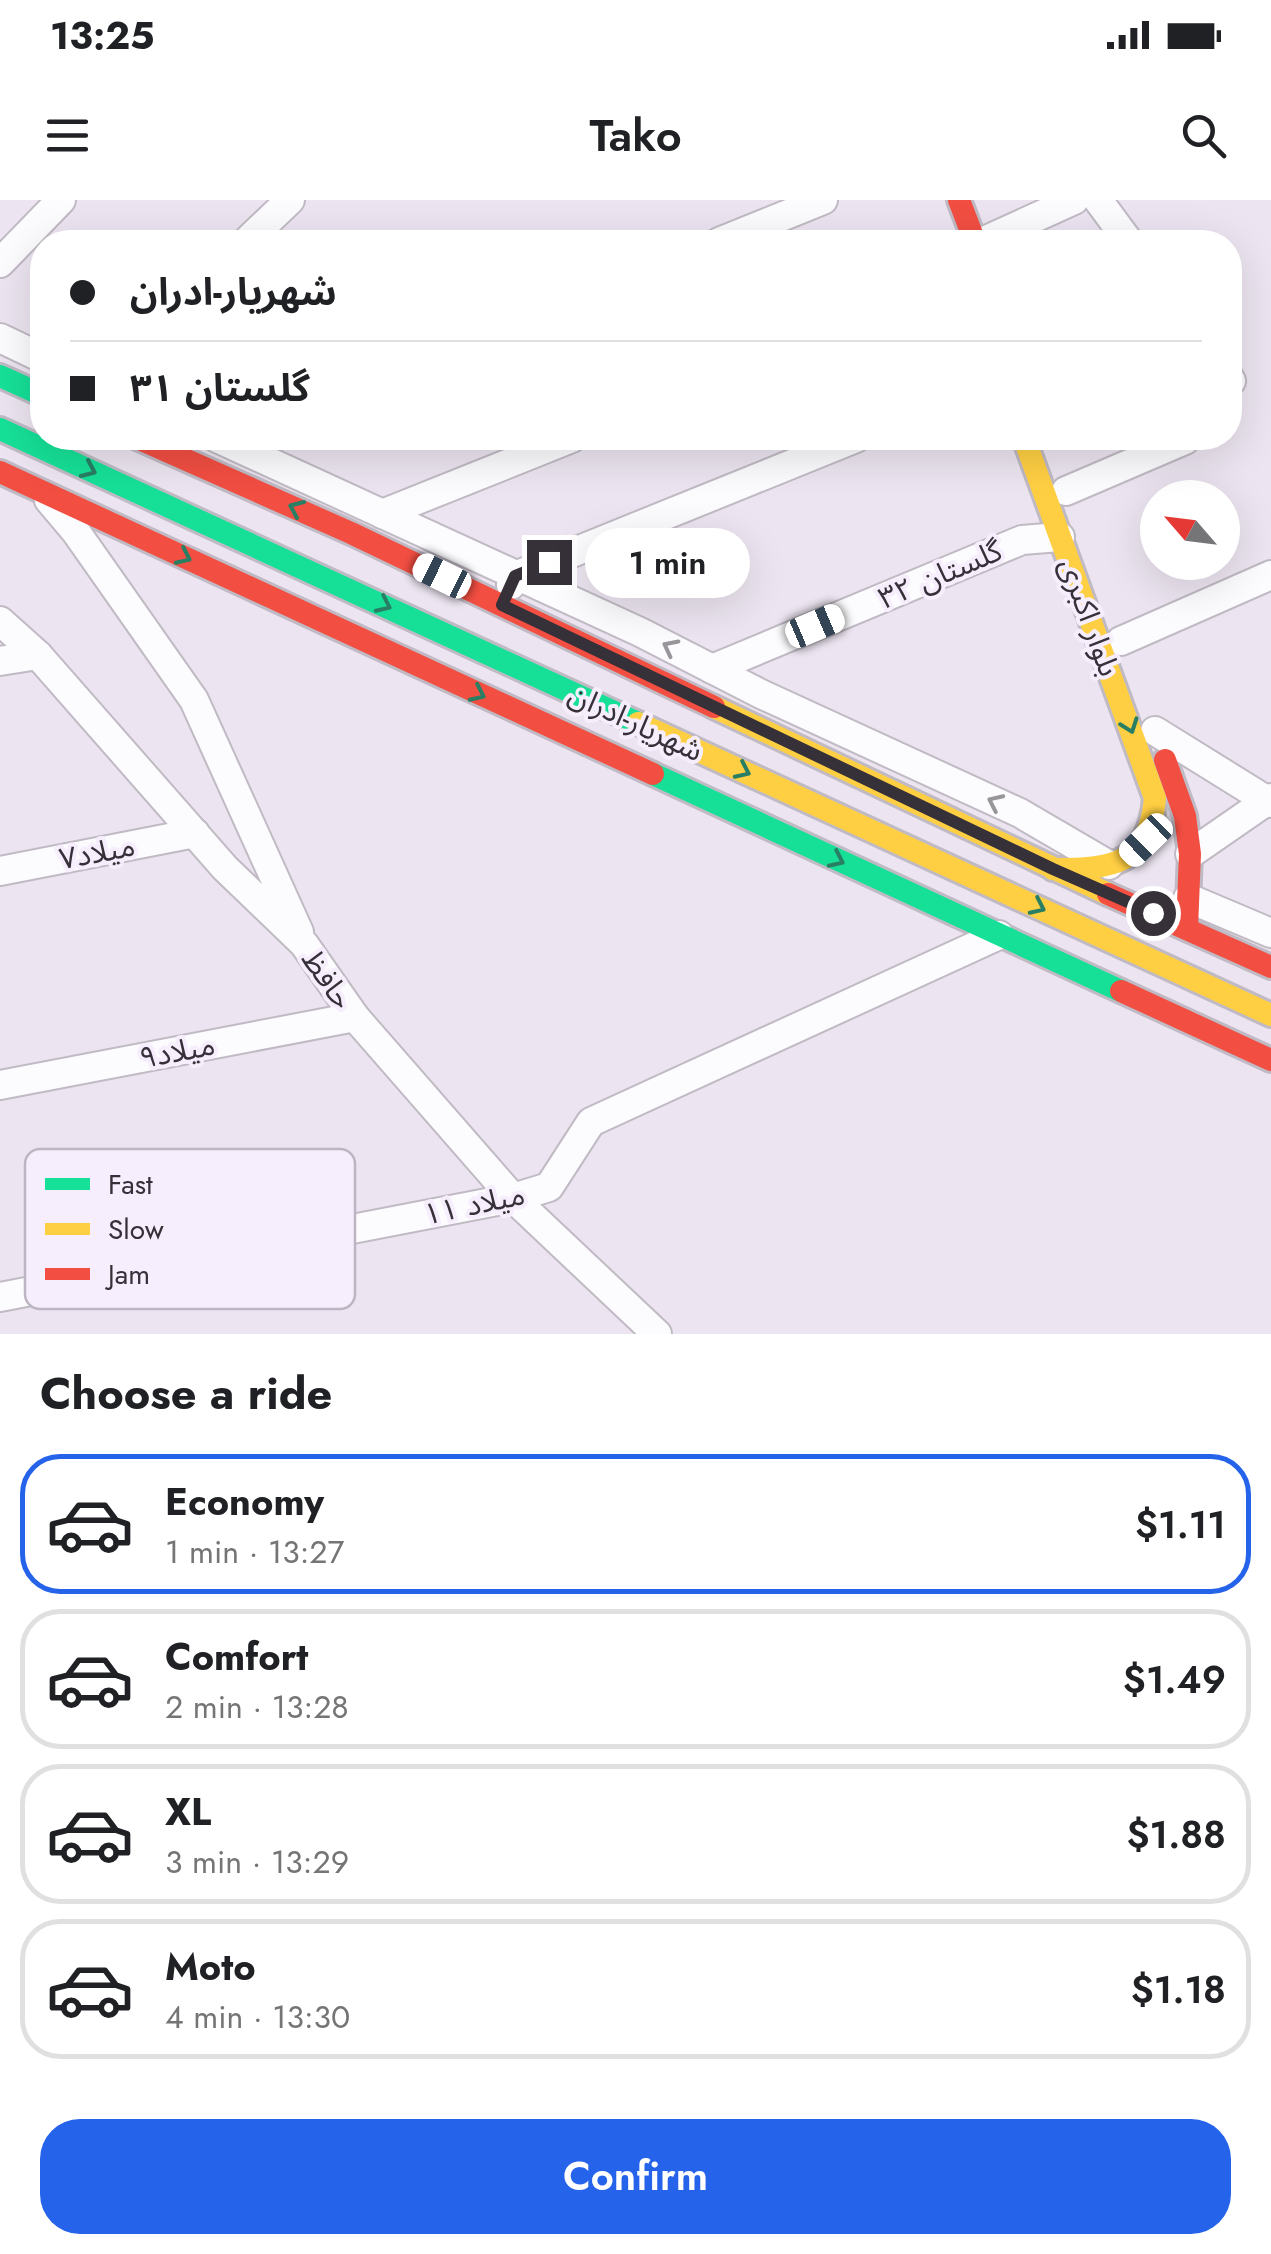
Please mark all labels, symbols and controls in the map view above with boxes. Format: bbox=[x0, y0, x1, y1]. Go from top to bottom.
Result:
text: 13:25 bbox=[50, 8, 155, 63]
text: Tako bbox=[589, 103, 682, 168]
icon: menu bbox=[40, 108, 95, 163]
icon: search bbox=[1176, 108, 1231, 163]
text: شهریار-ادران bbox=[130, 264, 337, 319]
text: گلستان ۳۱ bbox=[130, 360, 310, 415]
one-way arrow bbox=[79, 457, 97, 477]
north arrow bbox=[1140, 480, 1240, 580]
map controls bbox=[1140, 480, 1240, 580]
one-way arrow bbox=[288, 500, 306, 520]
callout: 1 min bbox=[584, 527, 749, 597]
street label: گلستان ۳۲ bbox=[871, 528, 1009, 619]
route end bbox=[527, 540, 572, 585]
text: 1 min bbox=[629, 540, 706, 586]
one-way arrow bbox=[173, 545, 191, 565]
car bbox=[408, 549, 476, 603]
street label: بلوار اکبری bbox=[1049, 552, 1131, 682]
one-way arrow bbox=[374, 593, 392, 613]
car bbox=[782, 600, 848, 652]
one-way arrow bbox=[662, 640, 680, 660]
street label: شهریار-ادران bbox=[562, 672, 710, 772]
one-way arrow bbox=[468, 682, 486, 702]
one-way arrow bbox=[1118, 716, 1138, 734]
one-way arrow bbox=[733, 759, 751, 779]
one-way arrow bbox=[987, 794, 1005, 814]
car bbox=[1114, 808, 1178, 872]
street label: میلاد۷ bbox=[55, 824, 139, 880]
one-way arrow bbox=[827, 848, 845, 868]
route start bbox=[1131, 891, 1176, 936]
one-way arrow bbox=[1028, 895, 1046, 915]
street label: حافظ bbox=[292, 940, 364, 1018]
street label: میلاد۹ bbox=[135, 1023, 219, 1079]
legend bbox=[25, 1149, 355, 1309]
text: Fast bbox=[108, 1164, 153, 1205]
street label: میلاد ۱۱ bbox=[419, 1172, 529, 1236]
text: Slow bbox=[108, 1209, 164, 1250]
text: Jam bbox=[104, 1254, 150, 1295]
text: Choose a ride bbox=[40, 1361, 332, 1426]
text: Economy bbox=[165, 1474, 324, 1529]
icon: car bbox=[45, 1479, 135, 1569]
text: $1.11 bbox=[1135, 1497, 1226, 1552]
text: 1 min · 13:27 bbox=[165, 1529, 344, 1575]
text: Comfort bbox=[165, 1629, 308, 1684]
icon: car bbox=[45, 1634, 135, 1724]
text: $1.49 bbox=[1123, 1652, 1226, 1707]
text: 2 min · 13:28 bbox=[165, 1684, 349, 1730]
text: XL bbox=[165, 1784, 211, 1839]
icon: car bbox=[45, 1789, 135, 1879]
text: $1.88 bbox=[1126, 1807, 1226, 1862]
text: 3 min · 13:29 bbox=[165, 1839, 349, 1885]
text: Moto bbox=[165, 1939, 256, 1994]
icon: car bbox=[45, 1944, 135, 2034]
text: $1.18 bbox=[1131, 1962, 1226, 2017]
text: 4 min · 13:30 bbox=[165, 1994, 350, 2040]
button: Confirm bbox=[40, 2119, 1231, 2234]

